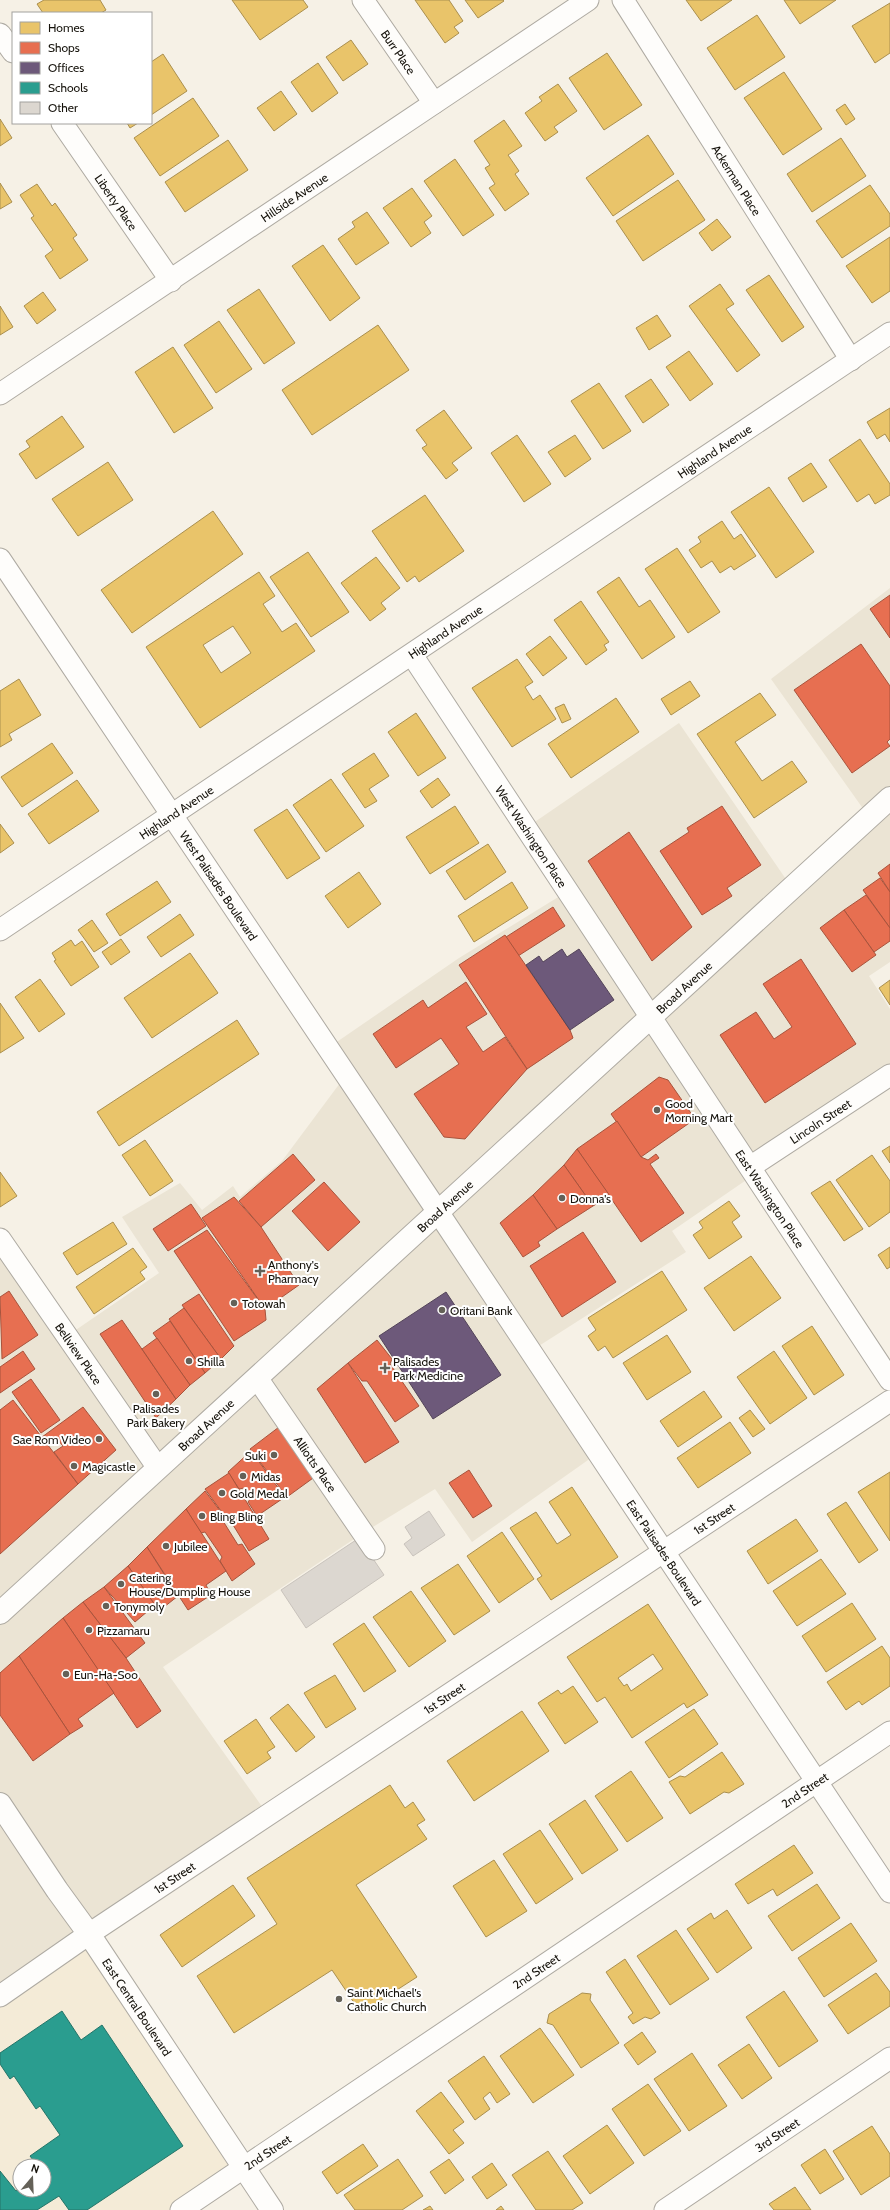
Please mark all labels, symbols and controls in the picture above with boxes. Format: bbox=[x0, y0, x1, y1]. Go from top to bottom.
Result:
legend bbox=[12, 12, 152, 124]
text: Homes bbox=[48, 20, 85, 35]
street label: Burr Place bbox=[378, 27, 419, 77]
text: Shops bbox=[48, 40, 80, 55]
text: Offices bbox=[48, 60, 84, 75]
text: Schools bbox=[48, 80, 88, 95]
text: Other bbox=[48, 100, 78, 115]
street label: Ackerman Place bbox=[709, 142, 765, 218]
street label: Hillside Avenue bbox=[258, 169, 331, 225]
street label: Liberty Place bbox=[92, 171, 141, 233]
street label: Highland Avenue bbox=[674, 421, 754, 481]
street label: Highland Avenue bbox=[405, 601, 485, 662]
street label: Highland Avenue bbox=[136, 782, 216, 842]
street label: West Washington Place bbox=[492, 782, 570, 890]
street label: West Palisades Boulevard bbox=[177, 828, 261, 943]
street label: Broad Avenue bbox=[653, 958, 715, 1016]
street label: Lincoln Street bbox=[787, 1095, 854, 1146]
place label: Good Morning Mart bbox=[665, 1096, 733, 1125]
marker: Good Morning Mart bbox=[652, 1105, 662, 1115]
street label: East Washington Place bbox=[733, 1147, 808, 1250]
street label: Broad Avenue bbox=[414, 1176, 476, 1235]
place label: Donna's bbox=[570, 1191, 611, 1206]
marker: Donna's bbox=[557, 1193, 567, 1203]
place label: Anthony's Pharmacy bbox=[268, 1257, 319, 1286]
marker: Anthony's Pharmacy bbox=[255, 1266, 265, 1276]
place label: Totowah bbox=[242, 1296, 285, 1311]
marker: Totowah bbox=[229, 1298, 239, 1308]
place label: Oritani Bank bbox=[450, 1303, 513, 1318]
marker: Oritani Bank bbox=[437, 1305, 447, 1315]
street label: Bellview Place bbox=[52, 1320, 106, 1387]
place label: Shilla bbox=[197, 1354, 225, 1369]
place label: Palisades Park Medicine bbox=[393, 1354, 463, 1383]
marker: Shilla bbox=[184, 1356, 194, 1366]
marker: Palisades Park Medicine bbox=[380, 1363, 390, 1373]
marker: Palisades Park Bakery bbox=[151, 1389, 161, 1399]
street label: Broad Avenue bbox=[175, 1395, 237, 1454]
place label: Palisades Park Bakery bbox=[127, 1401, 185, 1430]
place label: Sae Rom Video bbox=[13, 1432, 91, 1447]
street label: Alliotts Place bbox=[291, 1433, 340, 1495]
marker: Sae Rom Video bbox=[94, 1434, 104, 1444]
place label: Suki bbox=[245, 1448, 266, 1463]
marker: Suki bbox=[269, 1450, 279, 1460]
place label: Magicastle bbox=[82, 1459, 135, 1474]
marker: Magicastle bbox=[69, 1461, 79, 1471]
place label: Midas bbox=[251, 1469, 281, 1484]
marker: Midas bbox=[238, 1471, 248, 1481]
place label: Gold Medal bbox=[230, 1486, 288, 1501]
marker: Gold Medal bbox=[217, 1488, 227, 1498]
street label: East Palisades Boulevard bbox=[624, 1497, 705, 1608]
street label: 1st Street bbox=[690, 1499, 737, 1537]
place label: Bling Bling bbox=[210, 1509, 264, 1524]
marker: Bling Bling bbox=[197, 1511, 207, 1521]
place label: Jubilee bbox=[173, 1539, 207, 1554]
marker: Jubilee bbox=[161, 1541, 171, 1551]
place label: Catering House/Dumpling House bbox=[129, 1570, 250, 1599]
marker: Catering House/Dumpling House bbox=[116, 1579, 126, 1589]
place label: Tonymoly bbox=[114, 1599, 165, 1614]
marker: Tonymoly bbox=[101, 1601, 111, 1611]
place label: Pizzamaru bbox=[97, 1623, 150, 1638]
marker: Pizzamaru bbox=[84, 1625, 94, 1635]
place label: Eun-Ha-Soo bbox=[74, 1667, 138, 1682]
marker: Eun-Ha-Soo bbox=[61, 1669, 71, 1679]
street label: 1st Street bbox=[421, 1679, 468, 1717]
street label: 2nd Street bbox=[778, 1769, 831, 1811]
street label: 1st Street bbox=[151, 1858, 198, 1896]
street label: 2nd Street bbox=[510, 1950, 562, 1992]
street label: East Central Boulevard bbox=[100, 1955, 175, 2059]
place label: Saint Michael's Catholic Church bbox=[347, 1985, 426, 2014]
marker: Saint Michael's Catholic Church bbox=[334, 1994, 344, 2004]
street label: 3rd Street bbox=[752, 2114, 802, 2155]
street label: 2nd Street bbox=[241, 2131, 294, 2173]
north arrow bbox=[12, 2158, 52, 2198]
text: N bbox=[29, 2161, 41, 2176]

